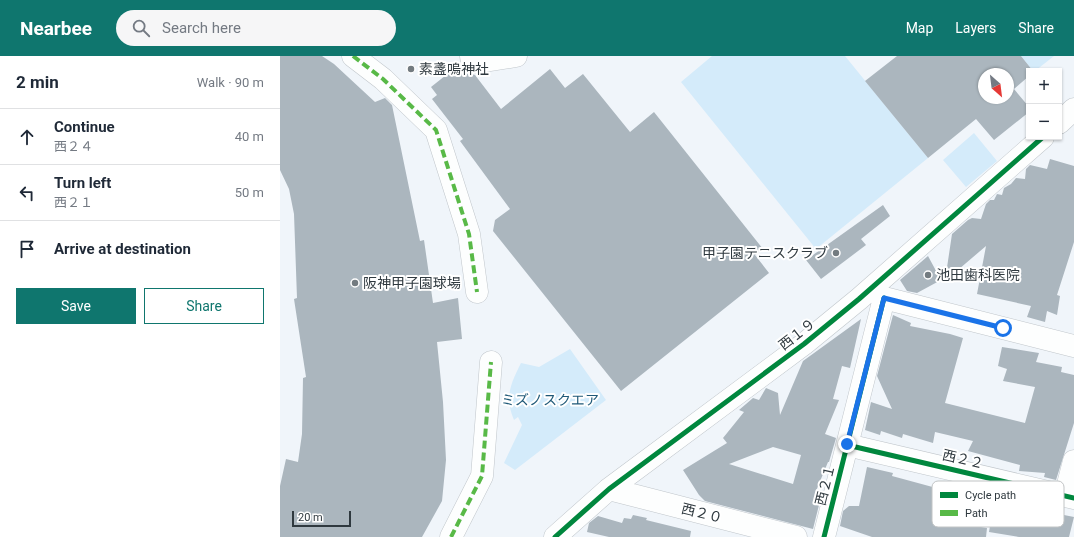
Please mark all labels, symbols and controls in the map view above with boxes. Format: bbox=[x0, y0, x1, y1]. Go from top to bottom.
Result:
search box bbox=[116, 10, 396, 46]
text: Nearbee bbox=[20, 17, 92, 40]
icon: search bbox=[130, 17, 152, 39]
text: Search here bbox=[162, 19, 241, 37]
text: Map bbox=[906, 20, 933, 36]
text: Layers bbox=[955, 20, 996, 36]
text: Share bbox=[1018, 20, 1054, 36]
place label: 素盞嗚神社 bbox=[419, 61, 489, 77]
marker: 素盞嗚神社 bbox=[406, 64, 416, 74]
north arrow bbox=[978, 68, 1014, 104]
map controls bbox=[1026, 68, 1062, 140]
button: + bbox=[1026, 68, 1062, 104]
text: 2 min bbox=[16, 72, 59, 92]
text: Walk · 90 m bbox=[197, 75, 264, 90]
button: − bbox=[1026, 104, 1062, 140]
text: Continue bbox=[54, 118, 115, 136]
icon: ahead bbox=[16, 126, 38, 148]
text: 40 m bbox=[235, 129, 264, 144]
text: 西２４ bbox=[54, 139, 93, 154]
text: Turn left bbox=[54, 174, 111, 192]
icon: left bbox=[16, 182, 38, 204]
text: 50 m bbox=[235, 185, 264, 200]
text: 西２１ bbox=[54, 195, 93, 210]
icon: arrive bbox=[16, 238, 38, 260]
text: Arrive at destination bbox=[54, 240, 191, 258]
place label: 甲子園テニスクラブ bbox=[702, 245, 828, 261]
marker: 甲子園テニスクラブ bbox=[831, 248, 841, 258]
place label: 池田歯科医院 bbox=[936, 267, 1020, 283]
marker: 池田歯科医院 bbox=[923, 270, 933, 280]
place label: 阪神甲子園球場 bbox=[363, 275, 461, 291]
marker: 阪神甲子園球場 bbox=[350, 278, 360, 288]
button: Save bbox=[16, 288, 136, 324]
button: Share bbox=[144, 288, 264, 324]
street label: 西１９ bbox=[776, 315, 818, 353]
route start bbox=[994, 319, 1012, 337]
park label: ミズノスクエア bbox=[501, 392, 599, 408]
route end bbox=[838, 435, 856, 453]
street label: 西２２ bbox=[941, 446, 985, 472]
street label: 西２１ bbox=[812, 463, 838, 507]
legend bbox=[932, 481, 1064, 527]
text: Cycle path bbox=[965, 489, 1016, 502]
street label: 西２０ bbox=[680, 500, 724, 526]
text: Path bbox=[965, 507, 988, 520]
scale bar bbox=[292, 509, 351, 528]
text: 20 m bbox=[298, 511, 323, 524]

